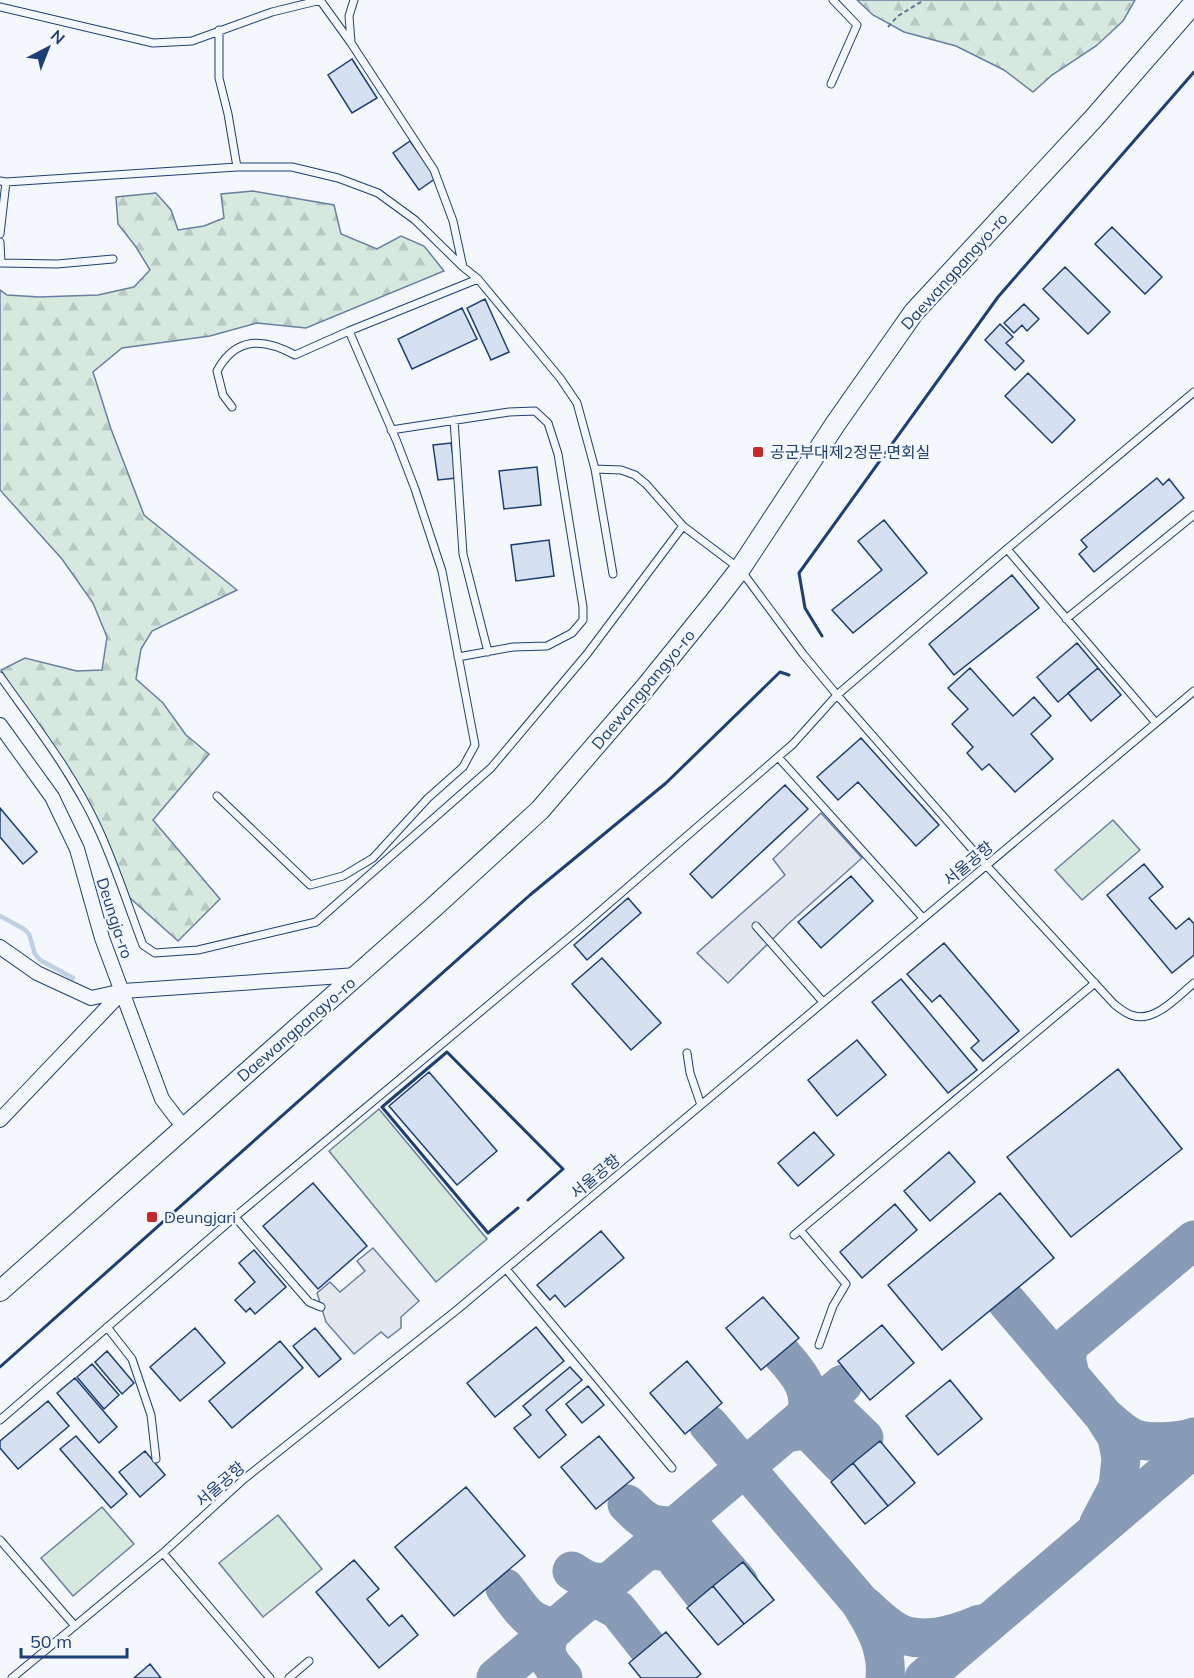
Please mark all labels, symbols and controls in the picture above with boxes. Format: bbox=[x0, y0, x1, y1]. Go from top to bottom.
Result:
north arrow bbox=[18, 18, 78, 78]
text: N bbox=[47, 25, 69, 48]
street label: Daewangpangyo-ro bbox=[896, 208, 1012, 334]
place label: 공군부대제2정문.면회실 bbox=[770, 442, 930, 462]
marker: 공군부대제2정문.면회실 bbox=[751, 445, 765, 459]
street label: Daewangpangyo-ro bbox=[587, 625, 699, 753]
street label: 서울공항 bbox=[939, 836, 997, 890]
street label: Deungja-ro bbox=[93, 875, 137, 961]
street label: Daewangpangyo-ro bbox=[233, 972, 359, 1086]
street label: 서울공항 bbox=[566, 1149, 624, 1203]
place label: Deungjari bbox=[164, 1207, 236, 1227]
marker: Deungjari bbox=[145, 1210, 159, 1224]
street label: 서울공항 bbox=[191, 1457, 249, 1511]
scale bar bbox=[21, 1621, 128, 1659]
text: 50 m bbox=[30, 1630, 72, 1653]

